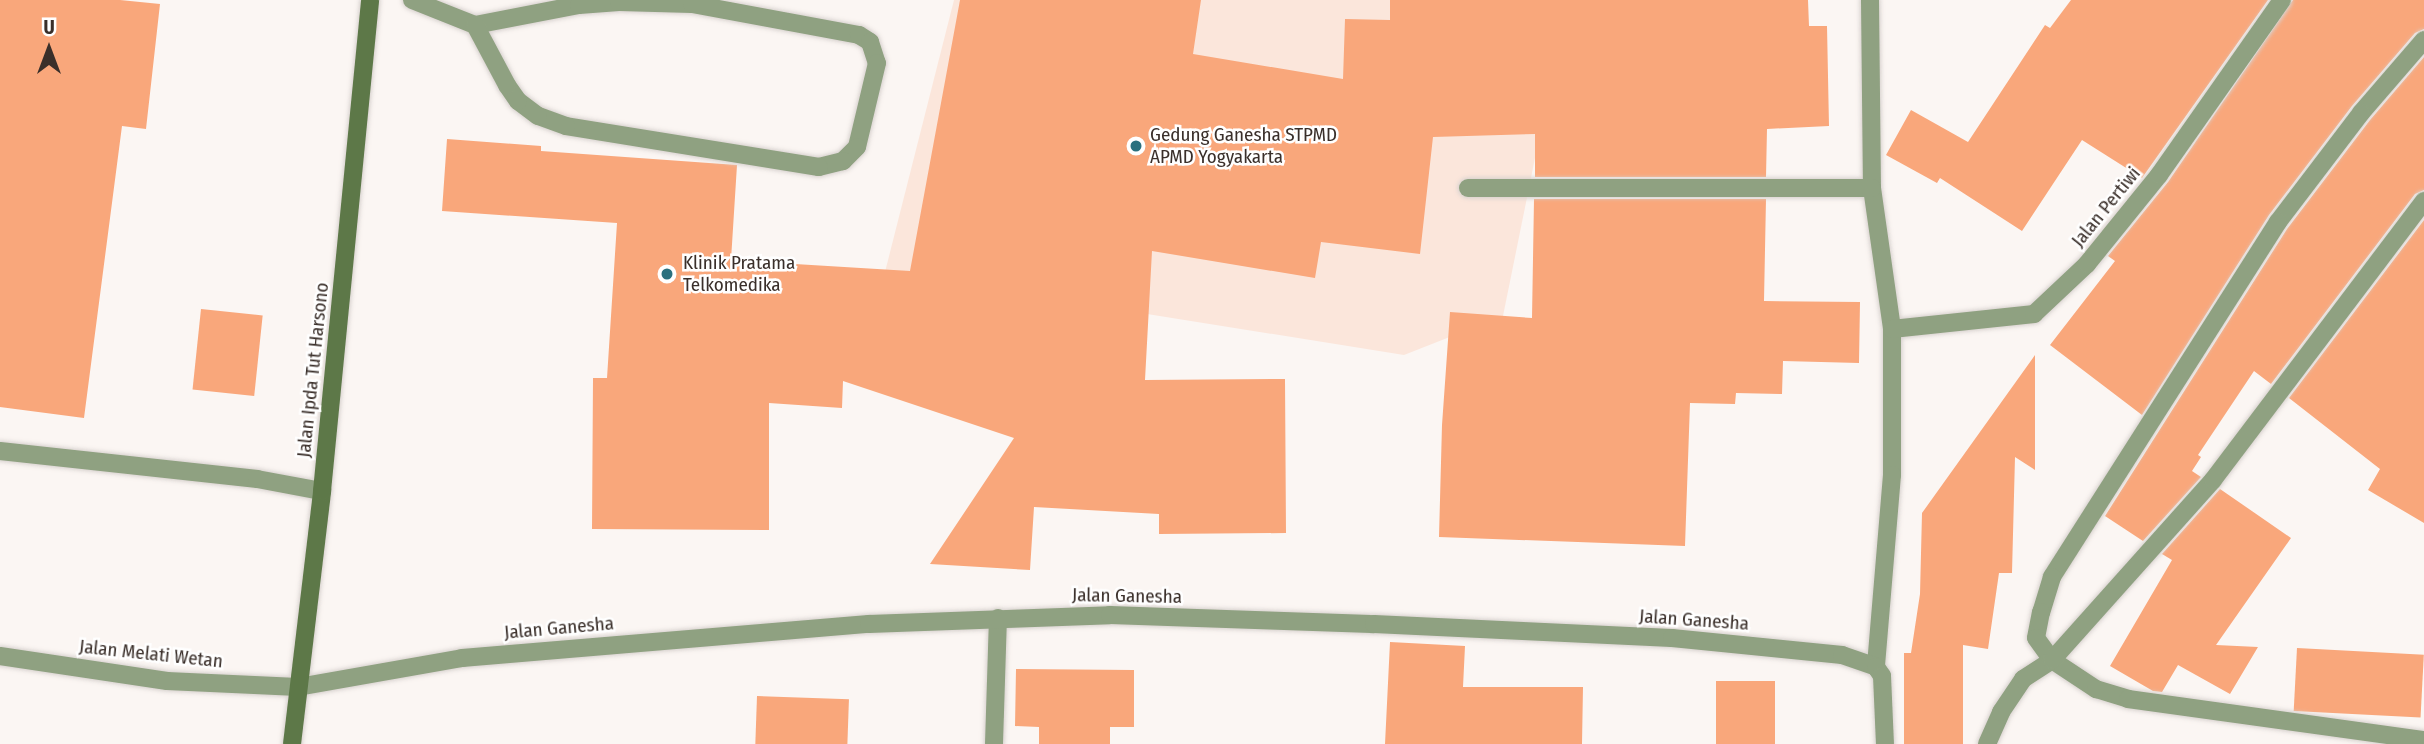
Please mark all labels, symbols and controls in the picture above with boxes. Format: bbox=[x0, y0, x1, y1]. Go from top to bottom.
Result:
north arrow bbox=[14, 14, 84, 84]
text: U bbox=[43, 16, 55, 39]
place label: Gedung Ganesha STPMD APMD Yogyakarta bbox=[1150, 124, 1337, 168]
marker: Gedung Ganesha STPMD APMD Yogyakarta bbox=[1128, 138, 1144, 154]
street label: Jalan Pertiwi bbox=[2067, 162, 2145, 252]
place label: Klinik Pratama Telkomedika bbox=[683, 252, 795, 296]
marker: Klinik Pratama Telkomedika bbox=[657, 264, 677, 284]
street label: Jalan Ipda Tut Harsono bbox=[292, 281, 334, 459]
street label: Jalan Ganesha bbox=[1072, 584, 1182, 608]
street label: Jalan Ganesha bbox=[1638, 605, 1750, 635]
street label: Jalan Ganesha bbox=[503, 612, 615, 644]
street label: Jalan Melati Wetan bbox=[78, 635, 224, 673]

